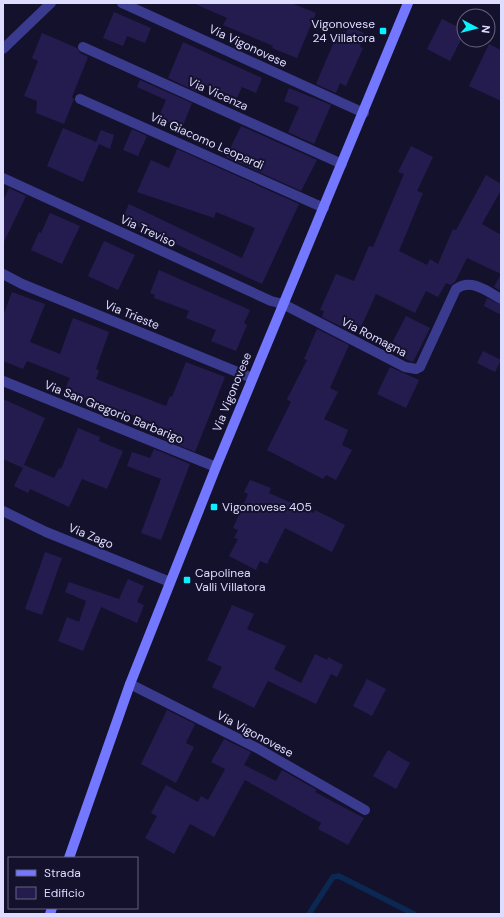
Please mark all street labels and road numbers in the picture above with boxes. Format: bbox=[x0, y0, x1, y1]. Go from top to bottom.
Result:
street label: Via Vigonovese bbox=[206, 21, 290, 71]
street label: Via Vicenza bbox=[185, 74, 251, 114]
street label: Via Giacomo Leopardi bbox=[148, 109, 266, 173]
street label: Via Treviso bbox=[118, 211, 178, 251]
street label: Via Trieste bbox=[102, 297, 162, 333]
street label: Via Romagna bbox=[338, 314, 410, 360]
street label: Via Vigonovese bbox=[209, 350, 255, 434]
street label: Via San Gregorio Barbarigo bbox=[42, 377, 186, 447]
street label: Via Zago bbox=[66, 520, 116, 552]
street label: Via Vigonovese bbox=[214, 707, 296, 761]

